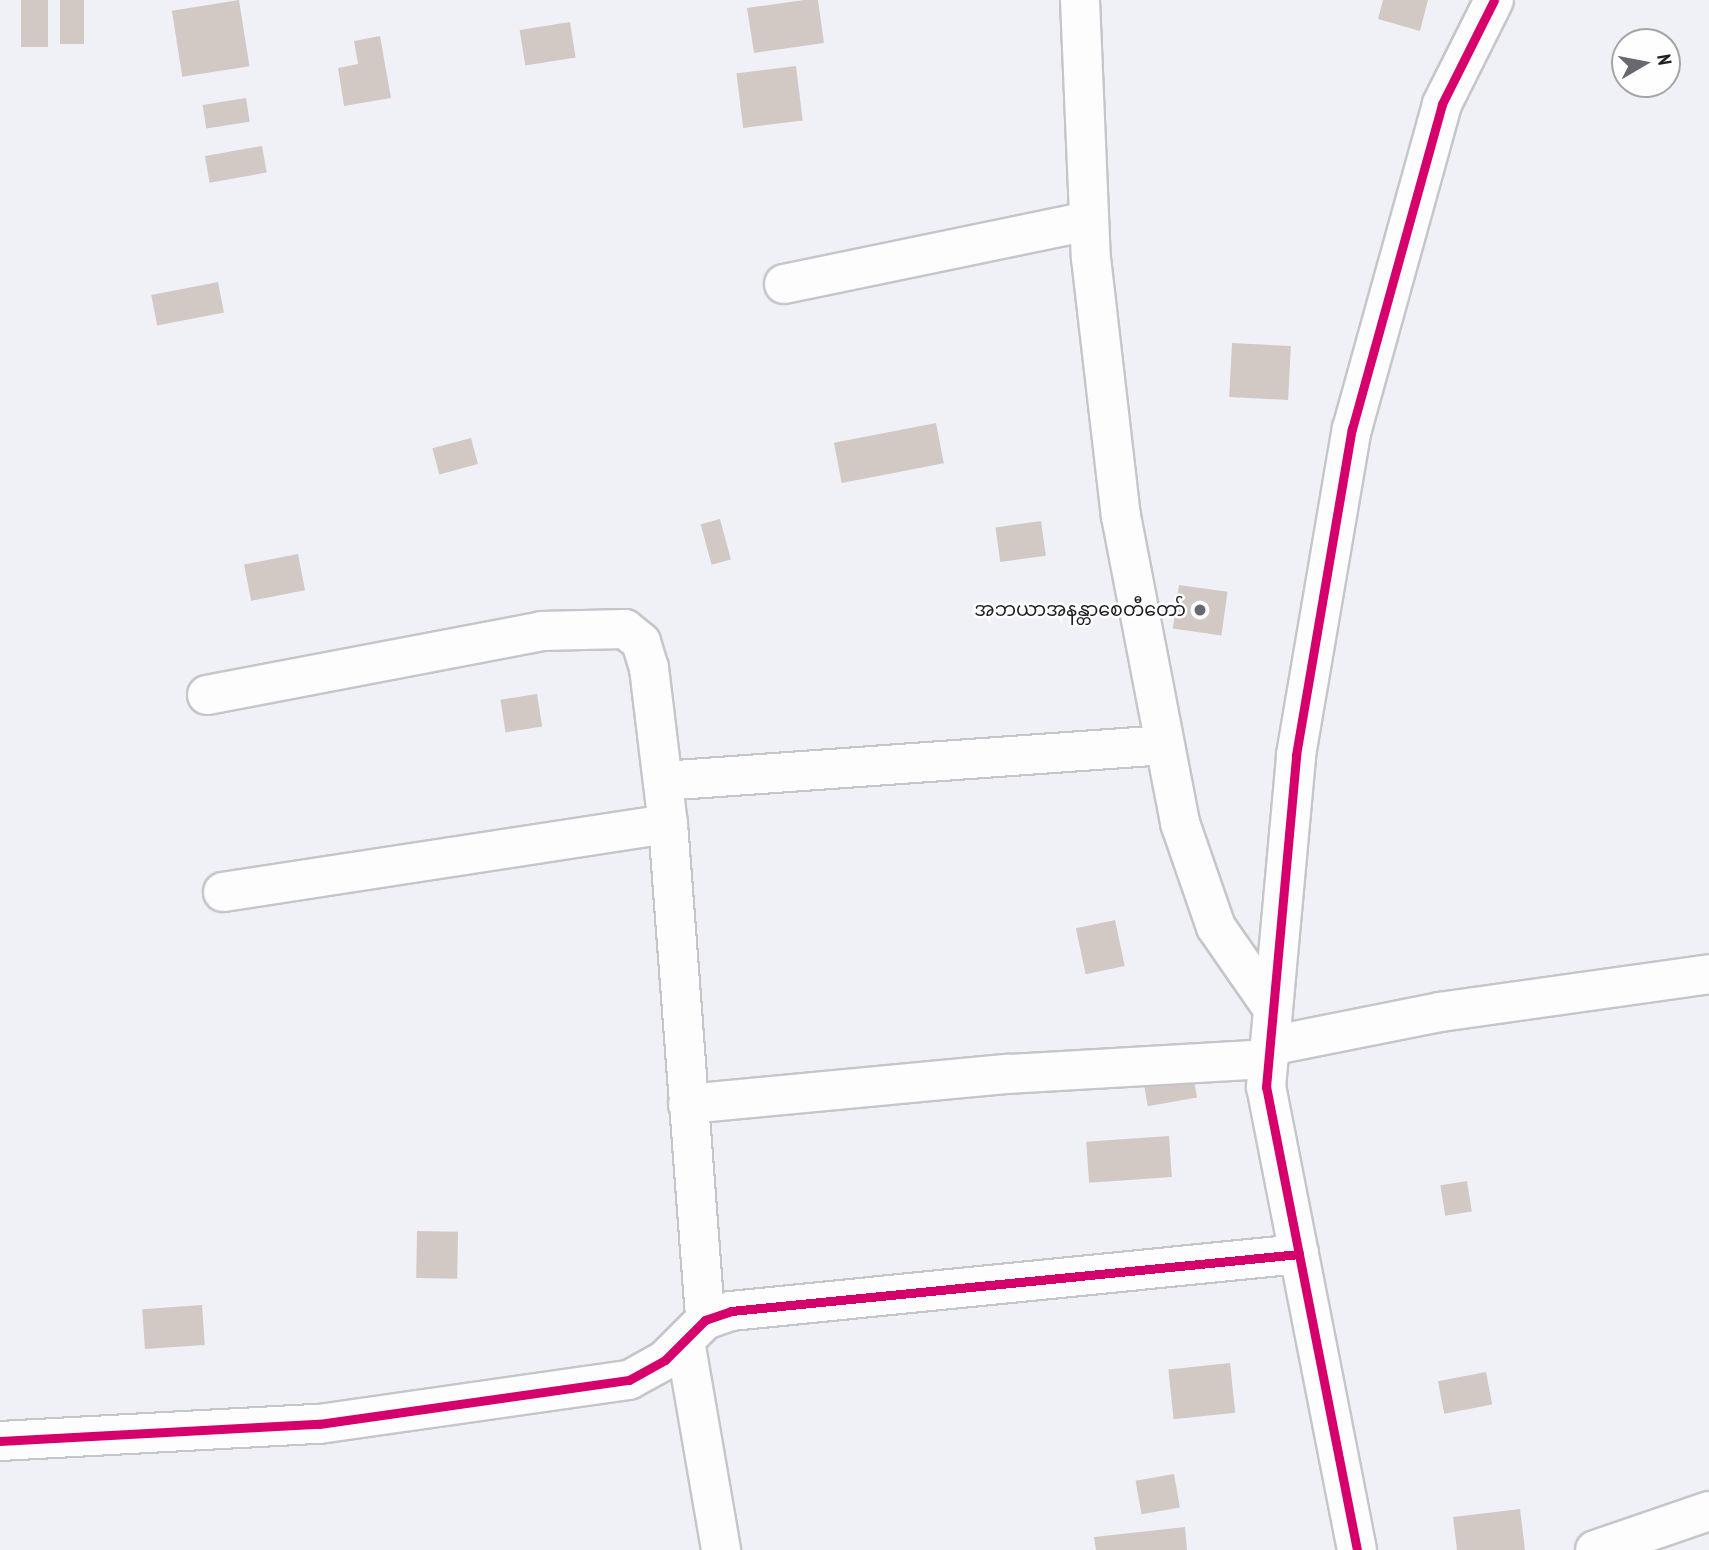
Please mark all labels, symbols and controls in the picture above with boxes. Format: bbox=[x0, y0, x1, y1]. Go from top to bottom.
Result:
north arrow bbox=[1611, 28, 1681, 98]
text: N bbox=[1652, 53, 1677, 67]
place label: အဘယာအနန္တာစေတီတော် bbox=[974, 599, 1186, 621]
marker: အဘယာအနန္တာစေတီတော် bbox=[1192, 602, 1208, 618]

